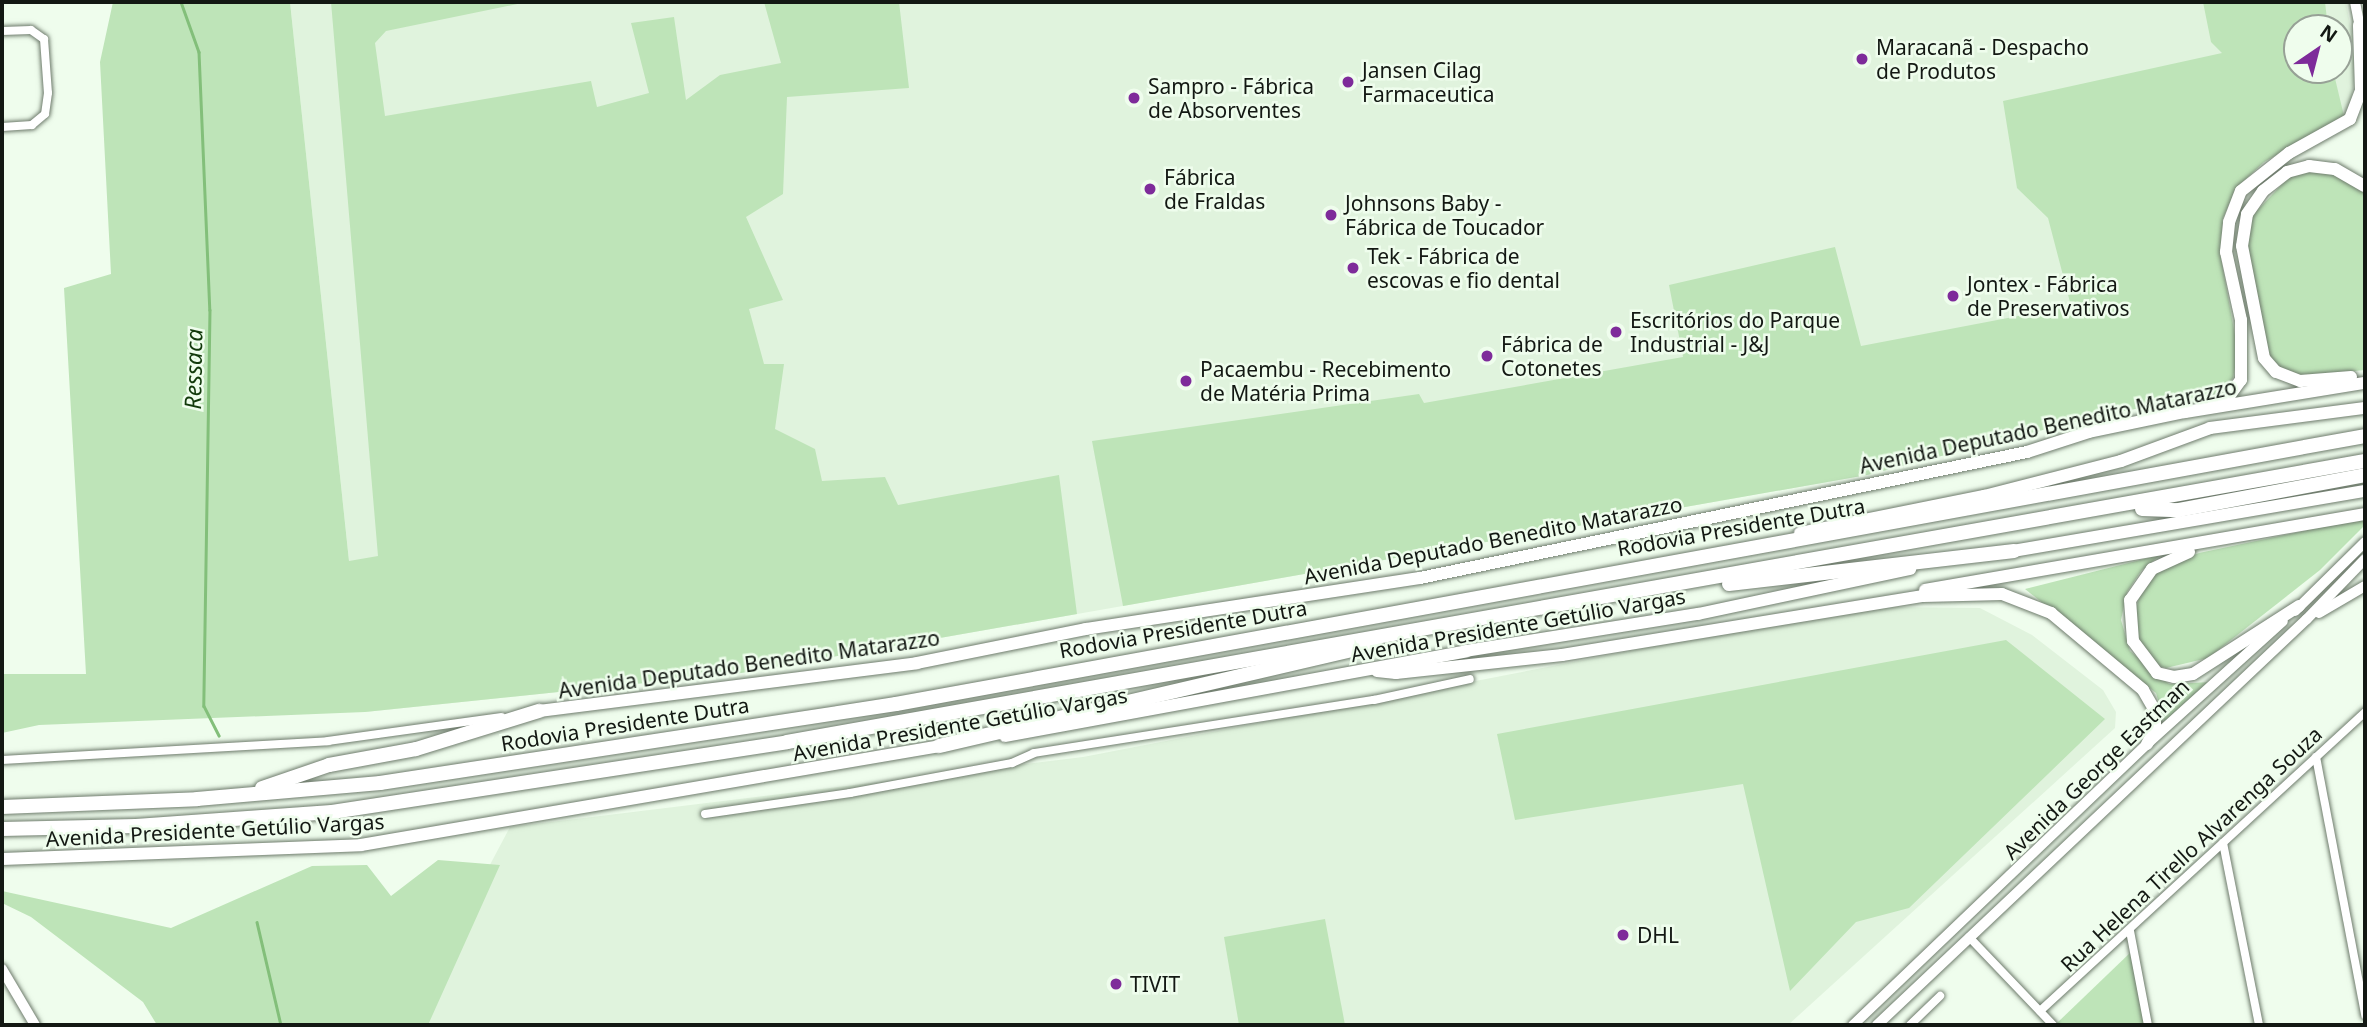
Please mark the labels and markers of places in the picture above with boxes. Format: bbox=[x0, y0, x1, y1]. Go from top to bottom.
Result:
place label: Maracanã - Despacho de Produtos bbox=[1876, 34, 2089, 84]
marker: Maracanã - Despacho de Produtos bbox=[1854, 51, 1870, 67]
place label: Jansen Cilag Farmaceutica bbox=[1362, 57, 1495, 107]
place label: Sampro - Fábrica de Absorventes bbox=[1148, 73, 1314, 123]
marker: Jansen Cilag Farmaceutica bbox=[1340, 74, 1356, 90]
marker: Sampro - Fábrica de Absorventes bbox=[1126, 90, 1142, 106]
place label: Fábrica de Fraldas bbox=[1164, 164, 1265, 214]
marker: Fábrica de Fraldas bbox=[1142, 181, 1158, 197]
place label: Johnsons Baby - Fábrica de Toucador bbox=[1345, 190, 1544, 240]
marker: Johnsons Baby - Fábrica de Toucador bbox=[1323, 207, 1339, 223]
place label: Tek - Fábrica de escovas e fio dental bbox=[1367, 243, 1560, 293]
marker: Tek - Fábrica de escovas e fio dental bbox=[1345, 260, 1361, 276]
place label: Jontex - Fábrica de Preservativos bbox=[1967, 271, 2129, 321]
marker: Jontex - Fábrica de Preservativos bbox=[1945, 288, 1961, 304]
place label: Escritórios do Parque Industrial - J&J bbox=[1630, 307, 1840, 357]
marker: Escritórios do Parque Industrial - J&J bbox=[1608, 324, 1624, 340]
place label: Fábrica de Cotonetes bbox=[1501, 331, 1603, 381]
marker: Fábrica de Cotonetes bbox=[1479, 348, 1495, 364]
place label: Pacaembu - Recebimento de Matéria Prima bbox=[1200, 356, 1451, 406]
marker: Pacaembu - Recebimento de Matéria Prima bbox=[1178, 373, 1194, 389]
place label: DHL bbox=[1637, 922, 1679, 948]
marker: DHL bbox=[1615, 927, 1631, 943]
place label: TIVIT bbox=[1130, 971, 1180, 997]
marker: TIVIT bbox=[1108, 976, 1124, 992]

